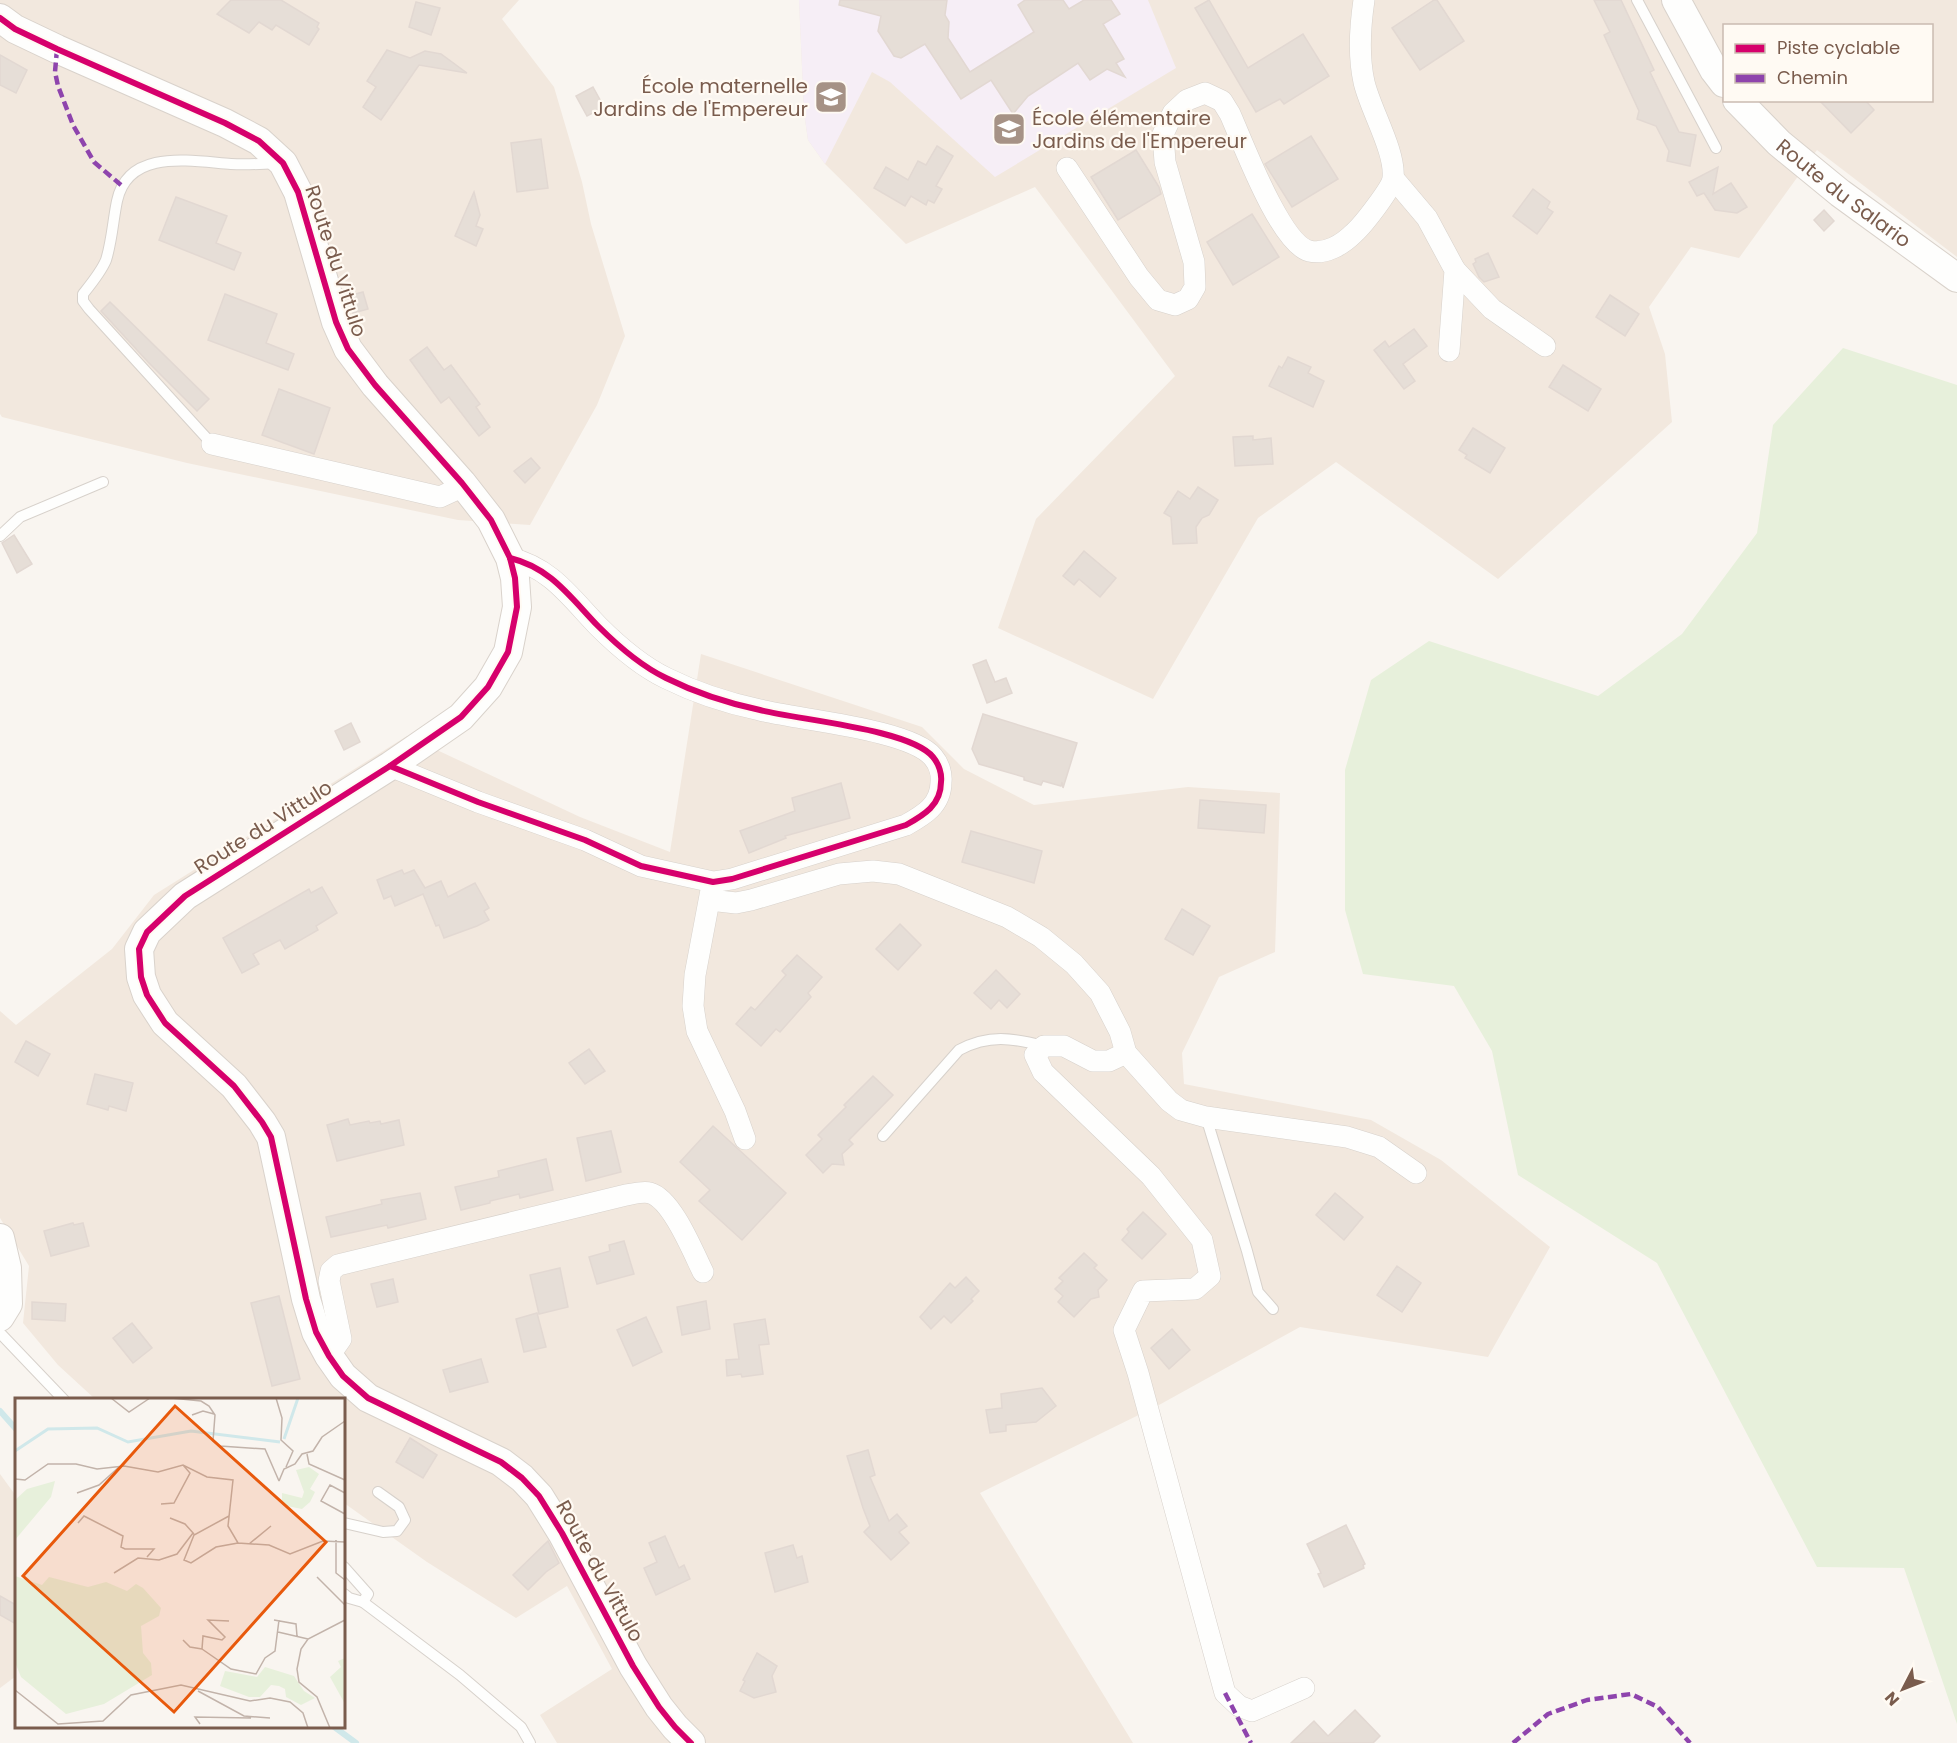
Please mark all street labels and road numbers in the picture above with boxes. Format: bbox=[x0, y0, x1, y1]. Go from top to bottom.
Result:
street label: Route du Salario bbox=[1770, 132, 1917, 254]
street label: Route du Vittulo bbox=[298, 182, 374, 340]
street label: Route du Vittulo bbox=[189, 773, 337, 881]
street label: Route du Vittulo bbox=[549, 1495, 651, 1647]

